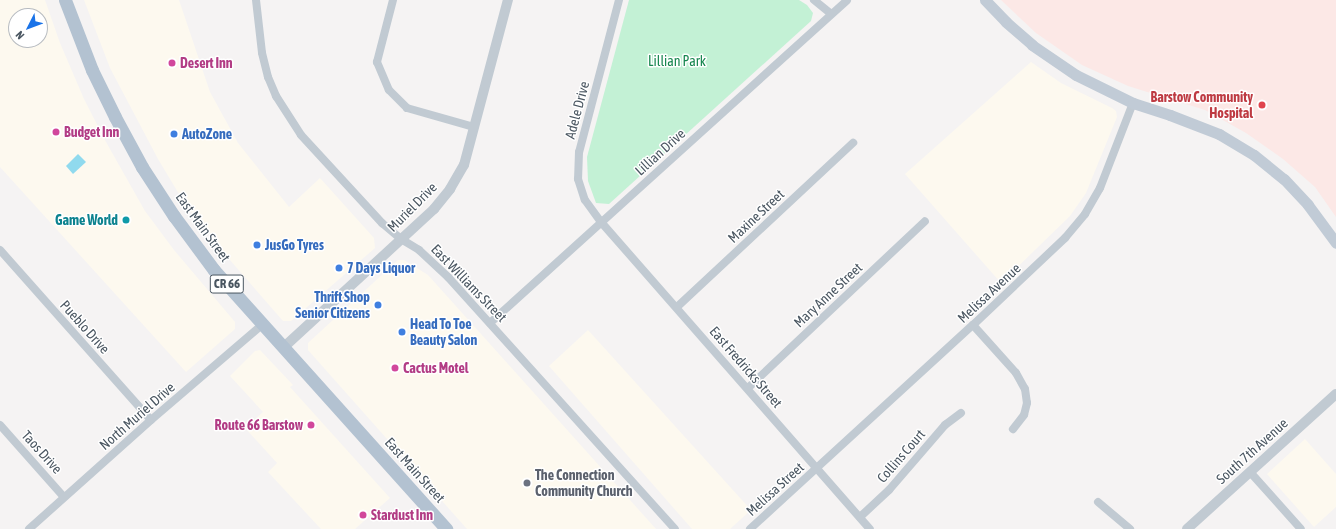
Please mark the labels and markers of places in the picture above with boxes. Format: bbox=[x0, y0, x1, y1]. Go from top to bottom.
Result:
place label: Desert Inn bbox=[180, 55, 233, 71]
marker: Desert Inn bbox=[167, 58, 177, 68]
place label: Barstow Community Hospital bbox=[1151, 89, 1253, 122]
marker: Barstow Community Hospital bbox=[1256, 99, 1268, 111]
place label: Budget Inn bbox=[64, 124, 119, 140]
place label: AutoZone bbox=[182, 126, 232, 142]
marker: Budget Inn bbox=[51, 127, 61, 137]
marker: AutoZone bbox=[169, 129, 179, 139]
place label: Game World bbox=[55, 212, 118, 228]
marker: Game World bbox=[121, 215, 131, 225]
place label: JusGo Tyres bbox=[265, 237, 324, 253]
marker: JusGo Tyres bbox=[252, 240, 262, 250]
place label: 7 Days Liquor bbox=[347, 260, 415, 276]
marker: 7 Days Liquor bbox=[334, 263, 344, 273]
place label: Thrift Shop Senior Citizens bbox=[295, 289, 370, 322]
marker: Thrift Shop Senior Citizens bbox=[373, 300, 383, 310]
place label: Head To Toe Beauty Salon bbox=[410, 316, 477, 348]
marker: Head To Toe Beauty Salon bbox=[397, 327, 407, 337]
place label: Cactus Motel bbox=[403, 360, 469, 376]
marker: Cactus Motel bbox=[390, 363, 400, 373]
place label: Route 66 Barstow bbox=[215, 417, 303, 433]
marker: Route 66 Barstow bbox=[306, 420, 316, 430]
place label: The Connection Community Church bbox=[535, 467, 632, 500]
marker: The Connection Community Church bbox=[522, 478, 532, 488]
place label: Stardust Inn bbox=[371, 507, 433, 523]
marker: Stardust Inn bbox=[358, 510, 368, 520]

